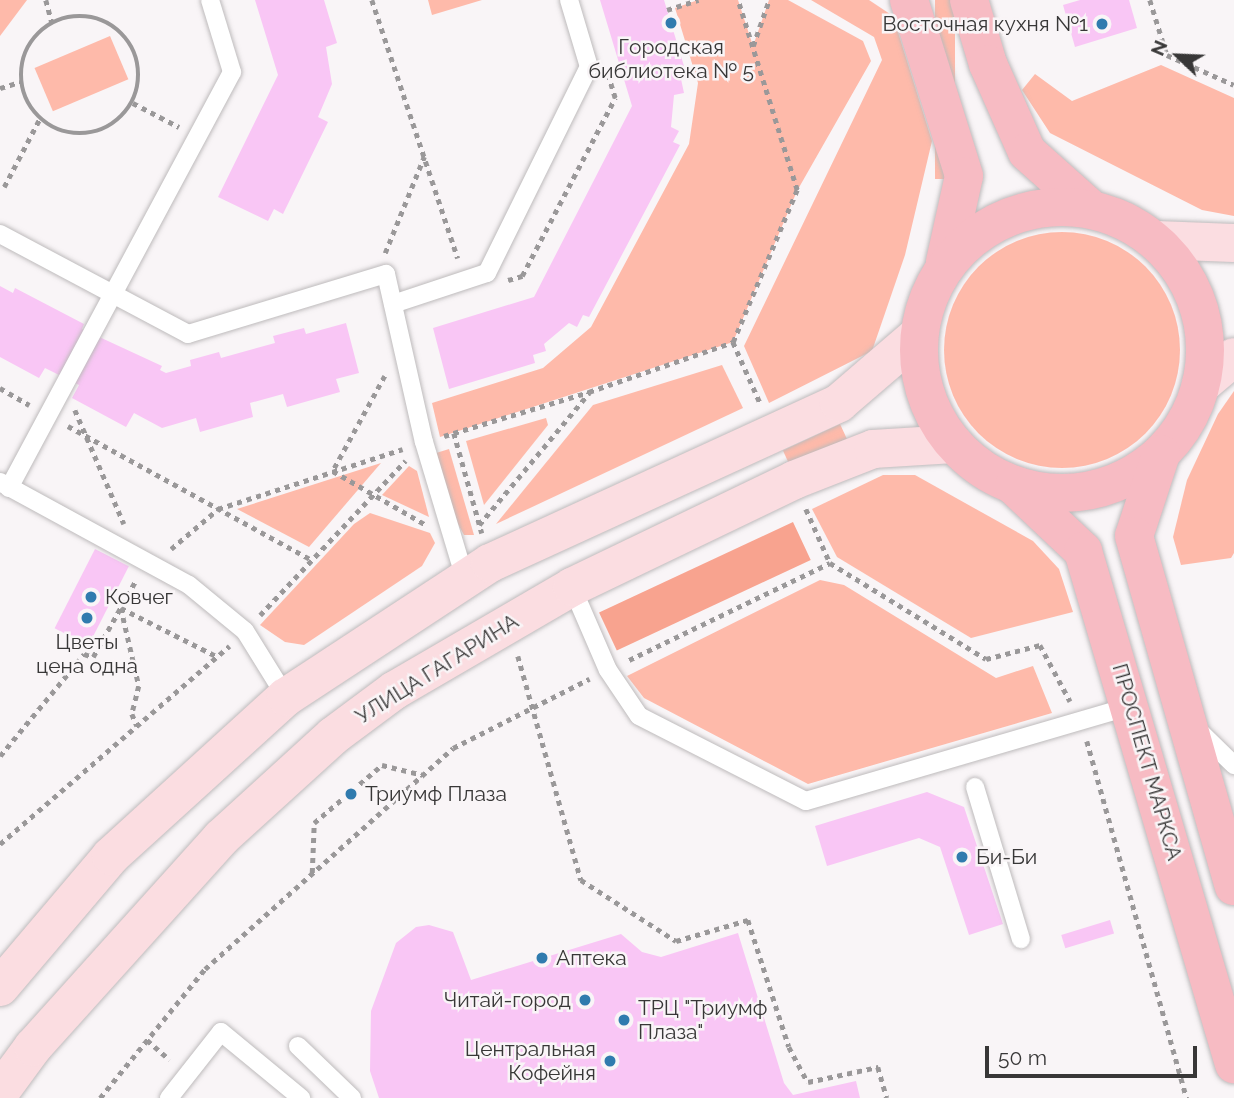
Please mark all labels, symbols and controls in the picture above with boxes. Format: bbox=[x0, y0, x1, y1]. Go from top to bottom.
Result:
place label: Восточная кухня №1 bbox=[882, 11, 1088, 37]
marker: Городская библиотека № 5 bbox=[663, 15, 679, 31]
marker: Восточная кухня №1 bbox=[1094, 16, 1110, 32]
north arrow bbox=[1143, 21, 1213, 91]
place label: Городская библиотека № 5 bbox=[588, 34, 754, 84]
text: N bbox=[1146, 37, 1172, 59]
place label: Ковчег bbox=[105, 584, 173, 610]
marker: Ковчег bbox=[83, 589, 99, 605]
street label: УЛИЦА ГАГАРИНА bbox=[351, 609, 523, 729]
marker: Цветы цена одна bbox=[79, 610, 95, 626]
place label: Цветы цена одна bbox=[36, 629, 138, 679]
street label: ПРОСПЕКТ МАРКСА bbox=[1107, 660, 1187, 864]
place label: Триумф Плаза bbox=[365, 781, 507, 807]
marker: Триумф Плаза bbox=[343, 786, 359, 802]
place label: Би-Би bbox=[976, 844, 1037, 870]
marker: Би-Би bbox=[954, 849, 970, 865]
place label: Аптека bbox=[556, 945, 627, 971]
marker: Аптека bbox=[534, 950, 550, 966]
place label: Читай-город bbox=[444, 987, 571, 1013]
marker: Читай-город bbox=[577, 992, 593, 1008]
place label: ТРЦ "Триумф Плаза" bbox=[638, 995, 768, 1045]
marker: ТРЦ "Триумф Плаза" bbox=[616, 1012, 632, 1028]
scale bar bbox=[989, 1032, 1201, 1076]
place label: Центральная Кофейня bbox=[465, 1036, 596, 1086]
text: 50 m bbox=[998, 1045, 1047, 1070]
marker: Центральная Кофейня bbox=[602, 1053, 618, 1069]

